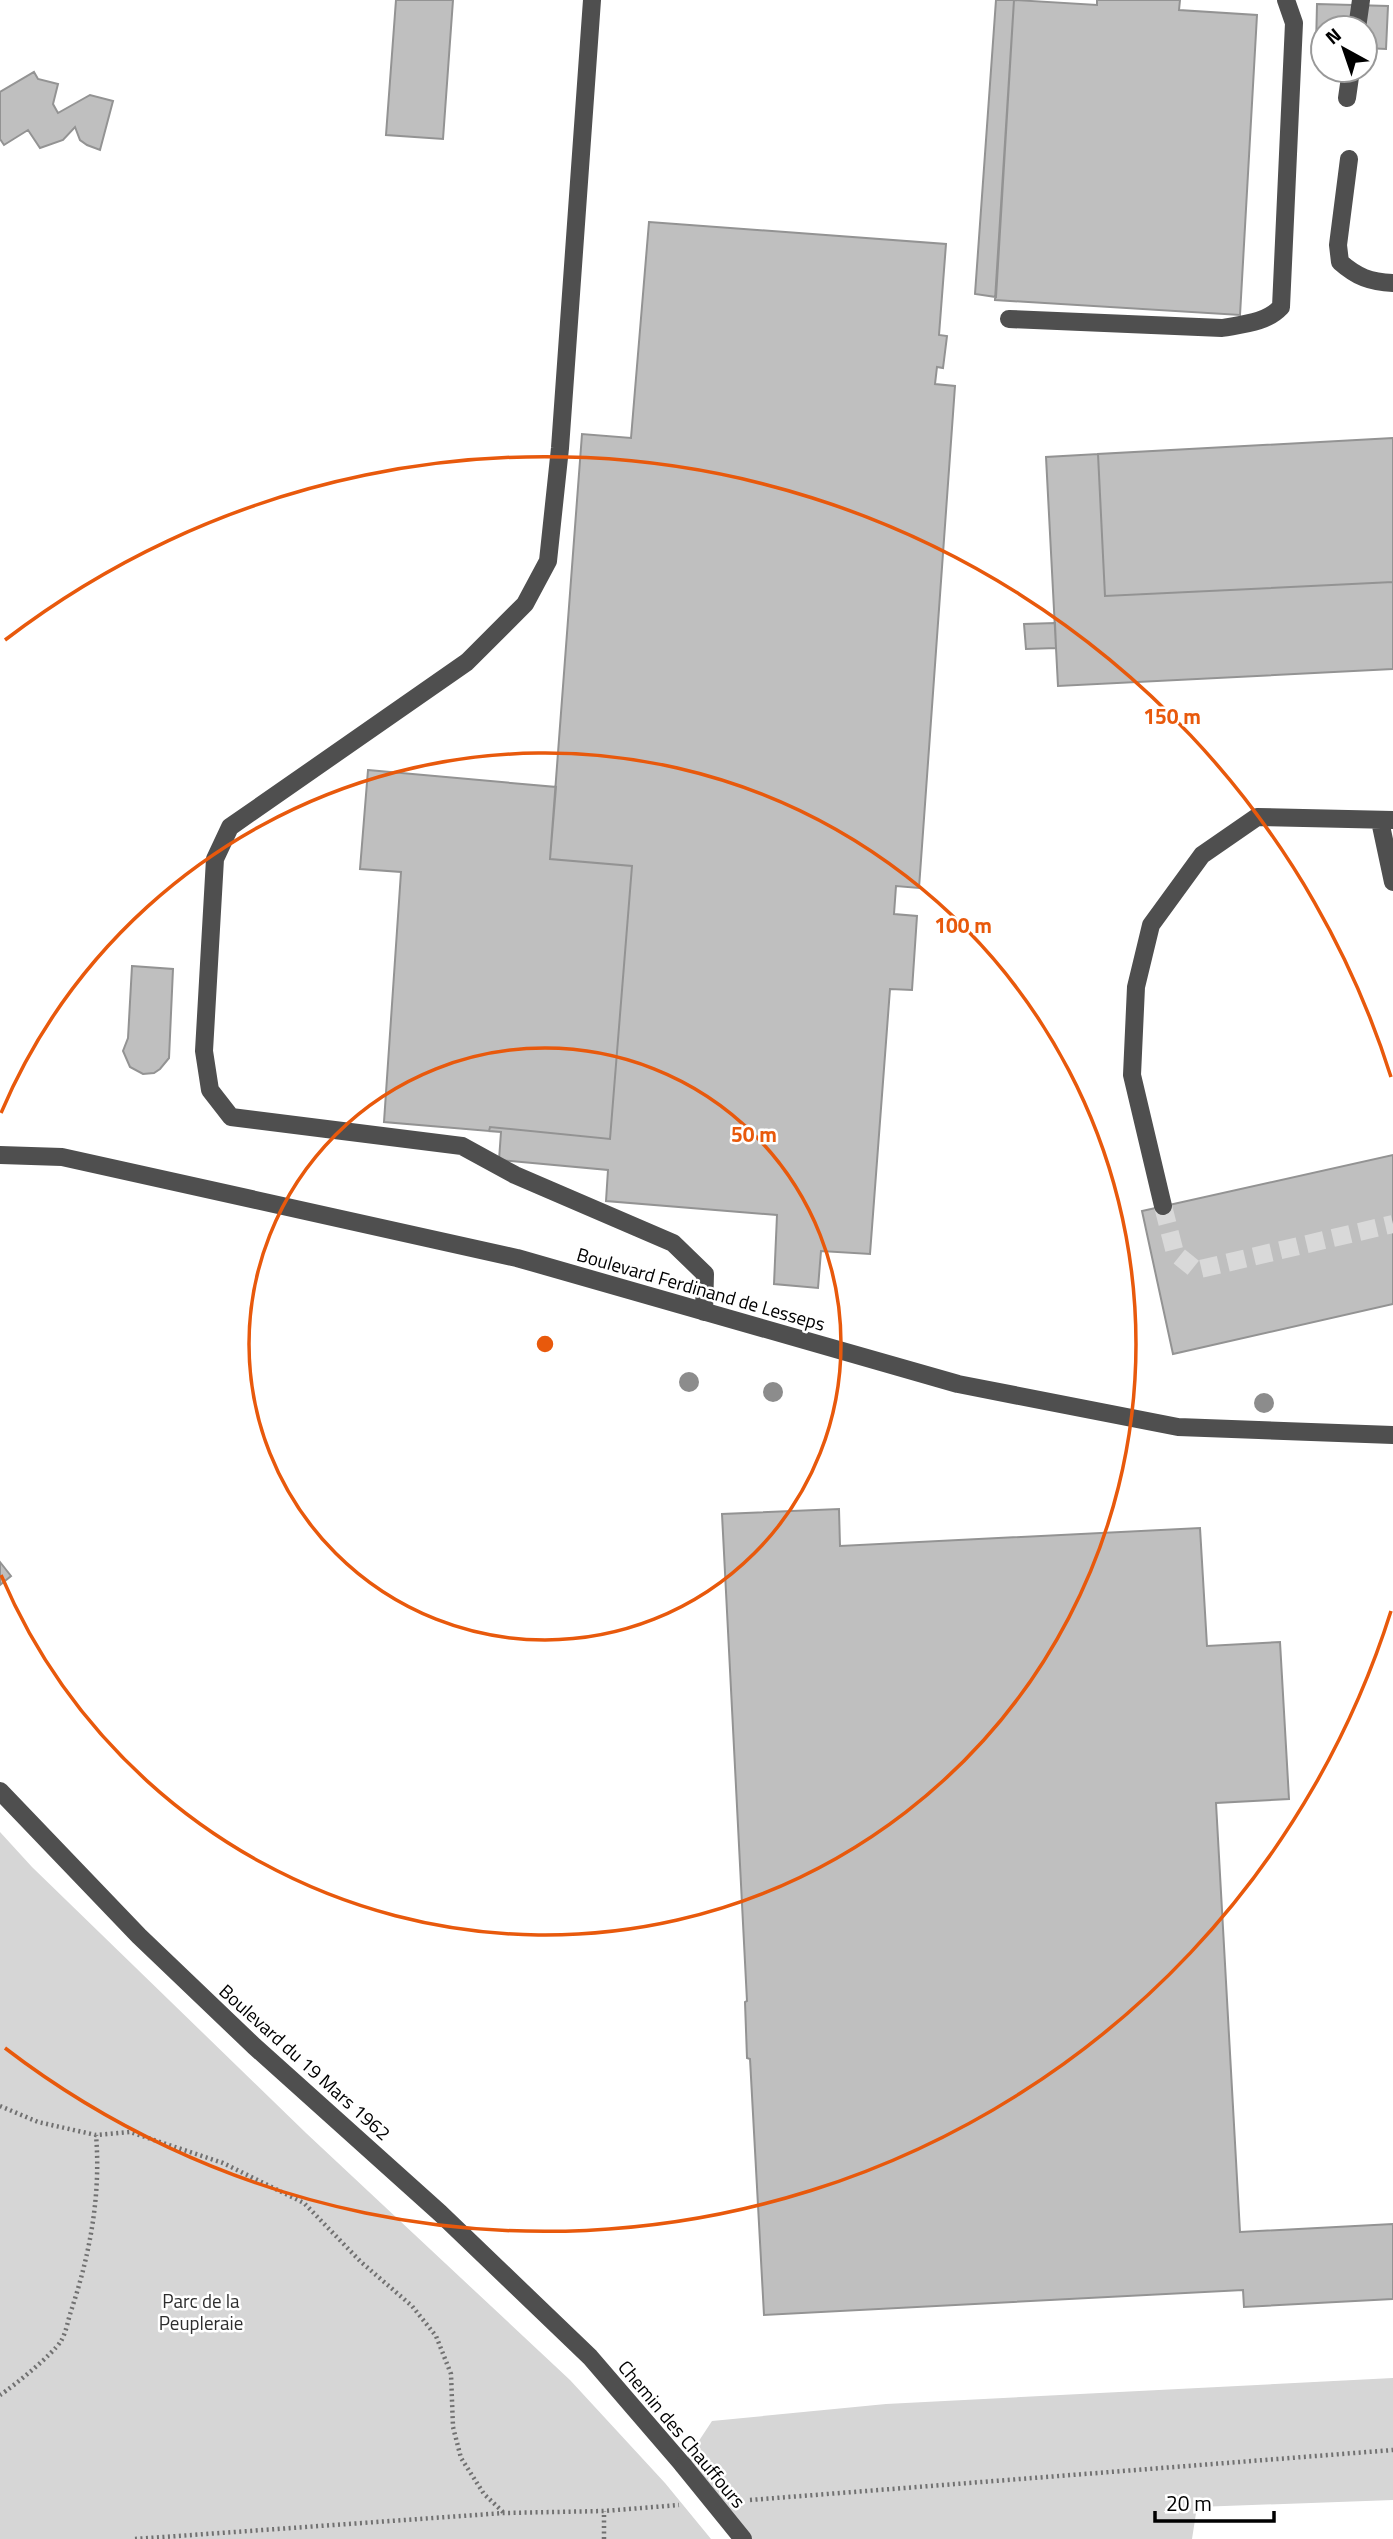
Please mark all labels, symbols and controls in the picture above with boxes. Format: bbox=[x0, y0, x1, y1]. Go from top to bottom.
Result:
north arrow bbox=[1309, 14, 1379, 84]
text: N bbox=[1318, 20, 1347, 51]
text: 150 m bbox=[1143, 700, 1201, 732]
text: 100 m bbox=[934, 909, 992, 941]
text: 50 m bbox=[731, 1118, 777, 1150]
street label: Boulevard Ferdinand de Lesseps bbox=[574, 1239, 829, 1338]
centre of rings bbox=[533, 1332, 557, 1356]
street label: Boulevard du 19 Mars 1962 bbox=[213, 1977, 398, 2147]
park label: Parc de la Peupleraie bbox=[159, 2286, 243, 2337]
street label: Chemin des Chauffours bbox=[612, 2353, 753, 2514]
scale bar bbox=[1155, 2480, 1274, 2524]
text: 20 m bbox=[1166, 2487, 1212, 2519]

